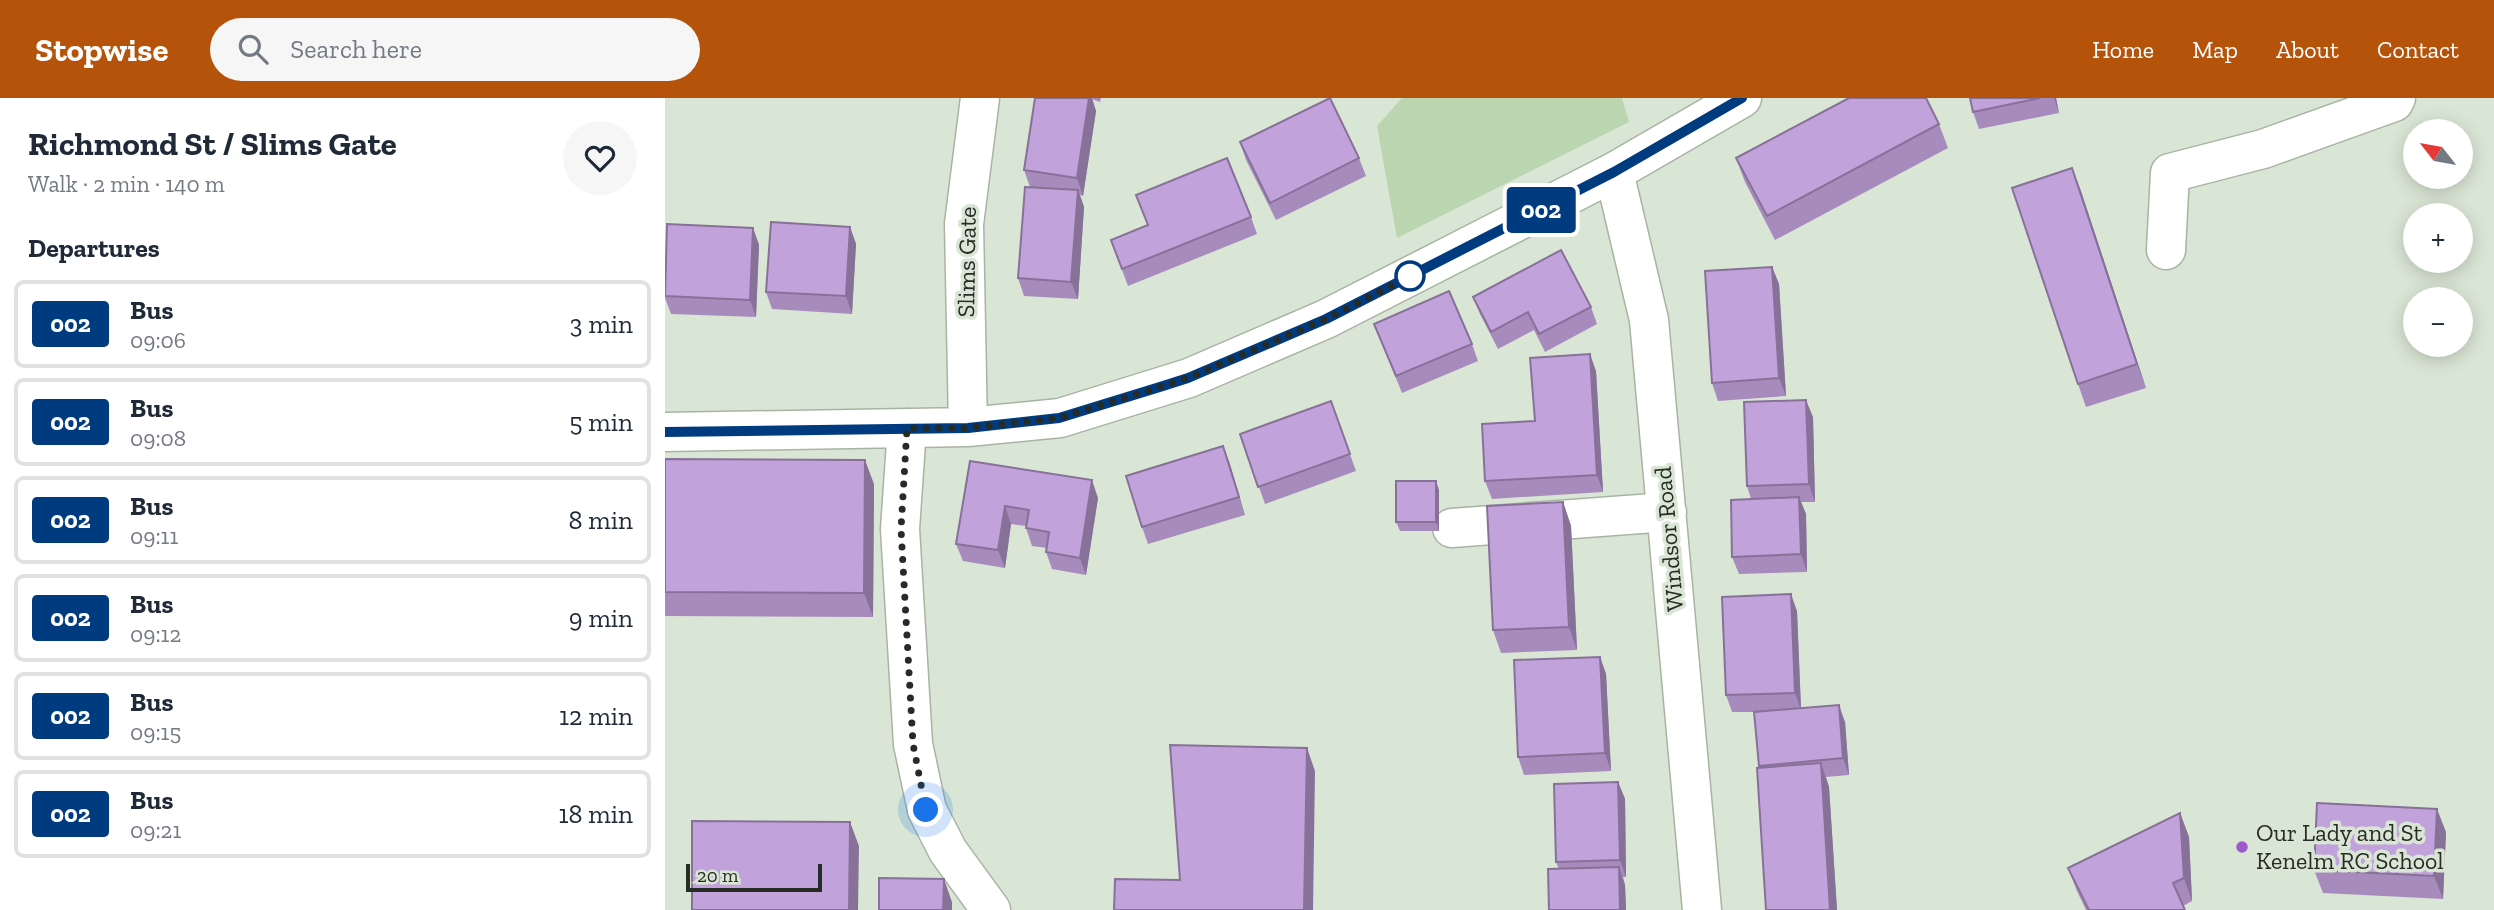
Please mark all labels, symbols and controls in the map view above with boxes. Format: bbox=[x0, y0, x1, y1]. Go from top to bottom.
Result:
search box bbox=[210, 18, 700, 81]
text: Stopwise bbox=[35, 30, 168, 69]
icon: search bbox=[234, 30, 272, 68]
text: Search here bbox=[290, 33, 422, 65]
text: Home bbox=[2092, 35, 2154, 64]
text: Map bbox=[2192, 35, 2238, 64]
text: About bbox=[2276, 35, 2339, 64]
text: Contact bbox=[2377, 35, 2459, 64]
north arrow bbox=[2403, 119, 2473, 189]
map controls bbox=[2403, 119, 2473, 357]
button: heart bbox=[563, 121, 637, 195]
text: Richmond St / Slims Gate bbox=[28, 124, 397, 163]
text: Walk · 2 min · 140 m bbox=[28, 170, 225, 198]
line badge: 002 bbox=[1501, 187, 1581, 233]
text: 002 bbox=[1521, 195, 1561, 224]
button: + bbox=[2403, 203, 2473, 273]
street label: Slims Gate bbox=[951, 206, 982, 318]
text: Departures bbox=[28, 232, 160, 264]
unlabelled marker bbox=[1395, 261, 1425, 291]
button: − bbox=[2403, 287, 2473, 357]
text: Bus bbox=[130, 294, 173, 326]
text: 3 min bbox=[570, 308, 633, 340]
text: 002 bbox=[50, 309, 91, 338]
text: 09:06 bbox=[130, 326, 186, 354]
text: Bus bbox=[130, 392, 173, 424]
text: 5 min bbox=[569, 406, 633, 438]
text: 002 bbox=[50, 407, 91, 436]
text: 09:08 bbox=[130, 424, 186, 452]
street label: Windsor Road bbox=[1648, 465, 1689, 613]
text: Bus bbox=[130, 490, 173, 522]
text: 8 min bbox=[568, 504, 633, 536]
text: 002 bbox=[50, 505, 91, 534]
text: 09:11 bbox=[130, 522, 178, 550]
text: Bus bbox=[130, 588, 173, 620]
text: 9 min bbox=[569, 602, 633, 634]
text: 002 bbox=[50, 603, 91, 632]
text: 09:12 bbox=[130, 620, 181, 648]
text: Bus bbox=[130, 686, 173, 718]
text: 12 min bbox=[559, 700, 633, 732]
text: 002 bbox=[50, 701, 91, 730]
text: 09:15 bbox=[130, 718, 181, 746]
text: Bus bbox=[130, 784, 173, 816]
your location bbox=[908, 792, 943, 827]
text: 18 min bbox=[558, 798, 633, 830]
text: 002 bbox=[50, 799, 91, 828]
text: 09:21 bbox=[130, 816, 181, 844]
place label: Our Lady and St Kenelm RC School bbox=[2256, 818, 2444, 875]
marker: Our Lady and St Kenelm RC School bbox=[2234, 839, 2250, 855]
scale bar bbox=[686, 861, 823, 893]
text: 20 m bbox=[697, 864, 738, 887]

